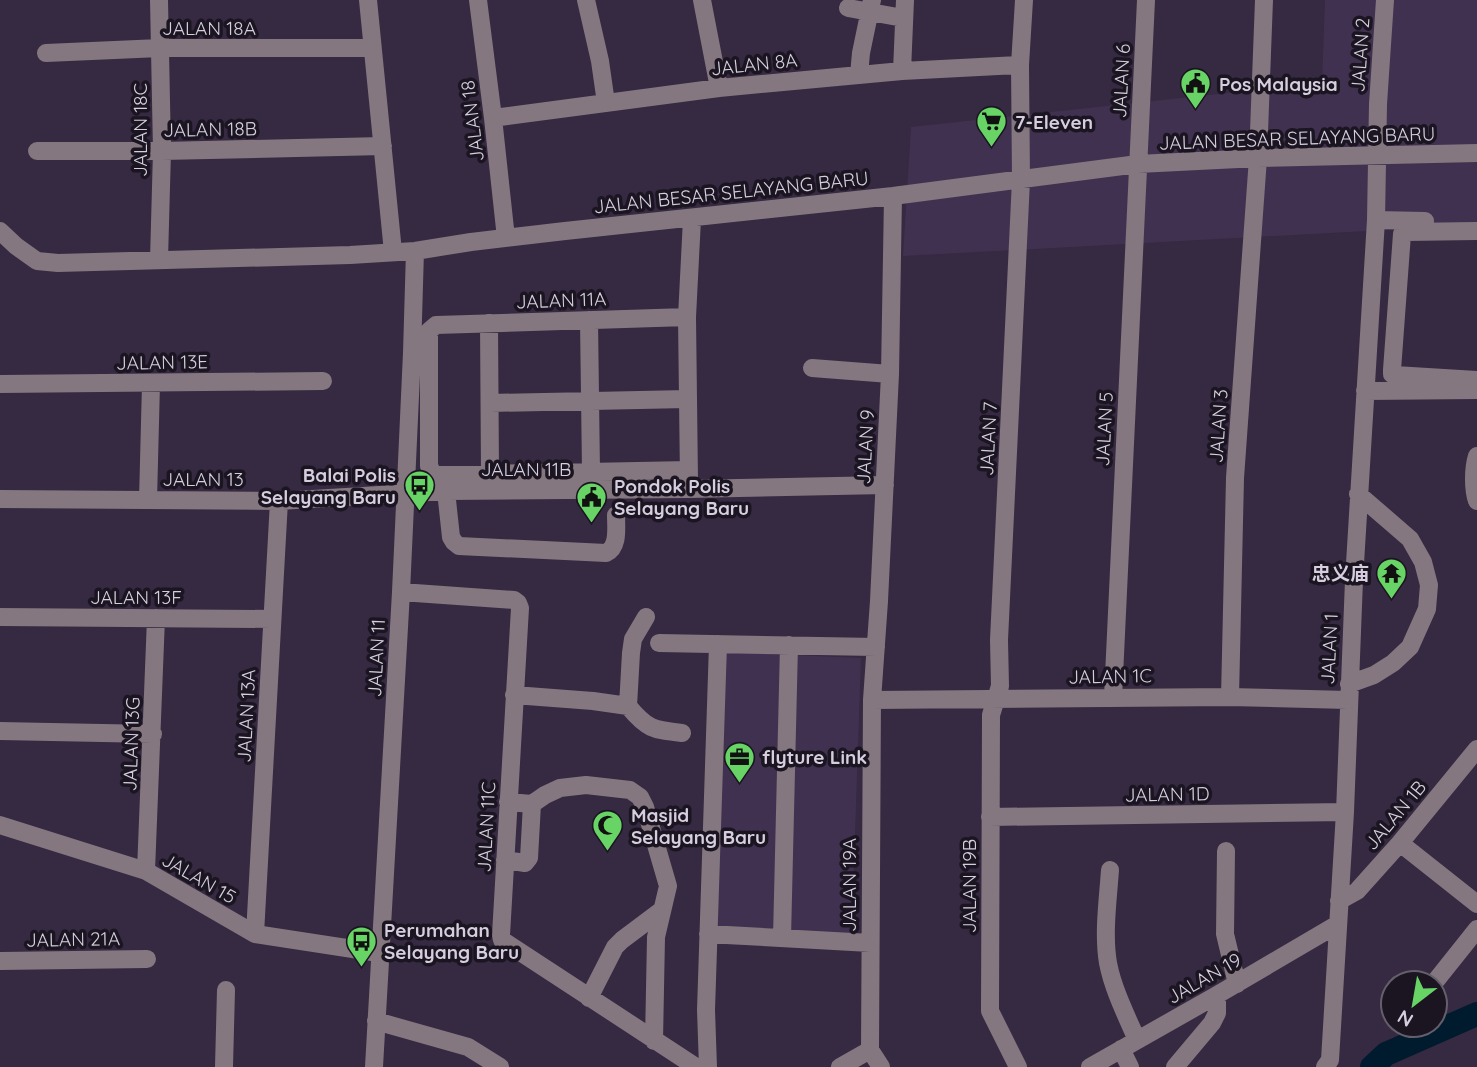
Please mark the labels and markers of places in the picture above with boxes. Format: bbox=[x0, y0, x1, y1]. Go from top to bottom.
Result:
public building icon: Pos Malaysia bbox=[1179, 67, 1213, 111]
place label: Pos Malaysia bbox=[1219, 72, 1338, 96]
supermarket icon: 7-Eleven bbox=[975, 105, 1009, 149]
place label: 7-Eleven bbox=[1015, 110, 1093, 134]
place label: Balai Polis Selayang Baru bbox=[261, 463, 396, 509]
bus stop icon: Balai Polis Selayang Baru bbox=[402, 469, 436, 513]
place label: Pondok Polis Selayang Baru bbox=[614, 474, 749, 520]
public building icon: Pondok Polis Selayang Baru bbox=[574, 480, 608, 524]
temple icon: 忠义庙 bbox=[1375, 556, 1409, 600]
place label: 忠义庙 bbox=[1312, 561, 1369, 585]
office icon: flyture Link bbox=[722, 740, 756, 784]
place label: flyture Link bbox=[762, 745, 867, 769]
place label: Masjid Selayang Baru bbox=[631, 803, 766, 849]
mosque icon: Masjid Selayang Baru bbox=[591, 809, 625, 853]
place label: Perumahan Selayang Baru bbox=[384, 918, 519, 964]
bus stop icon: Perumahan Selayang Baru bbox=[344, 924, 378, 968]

